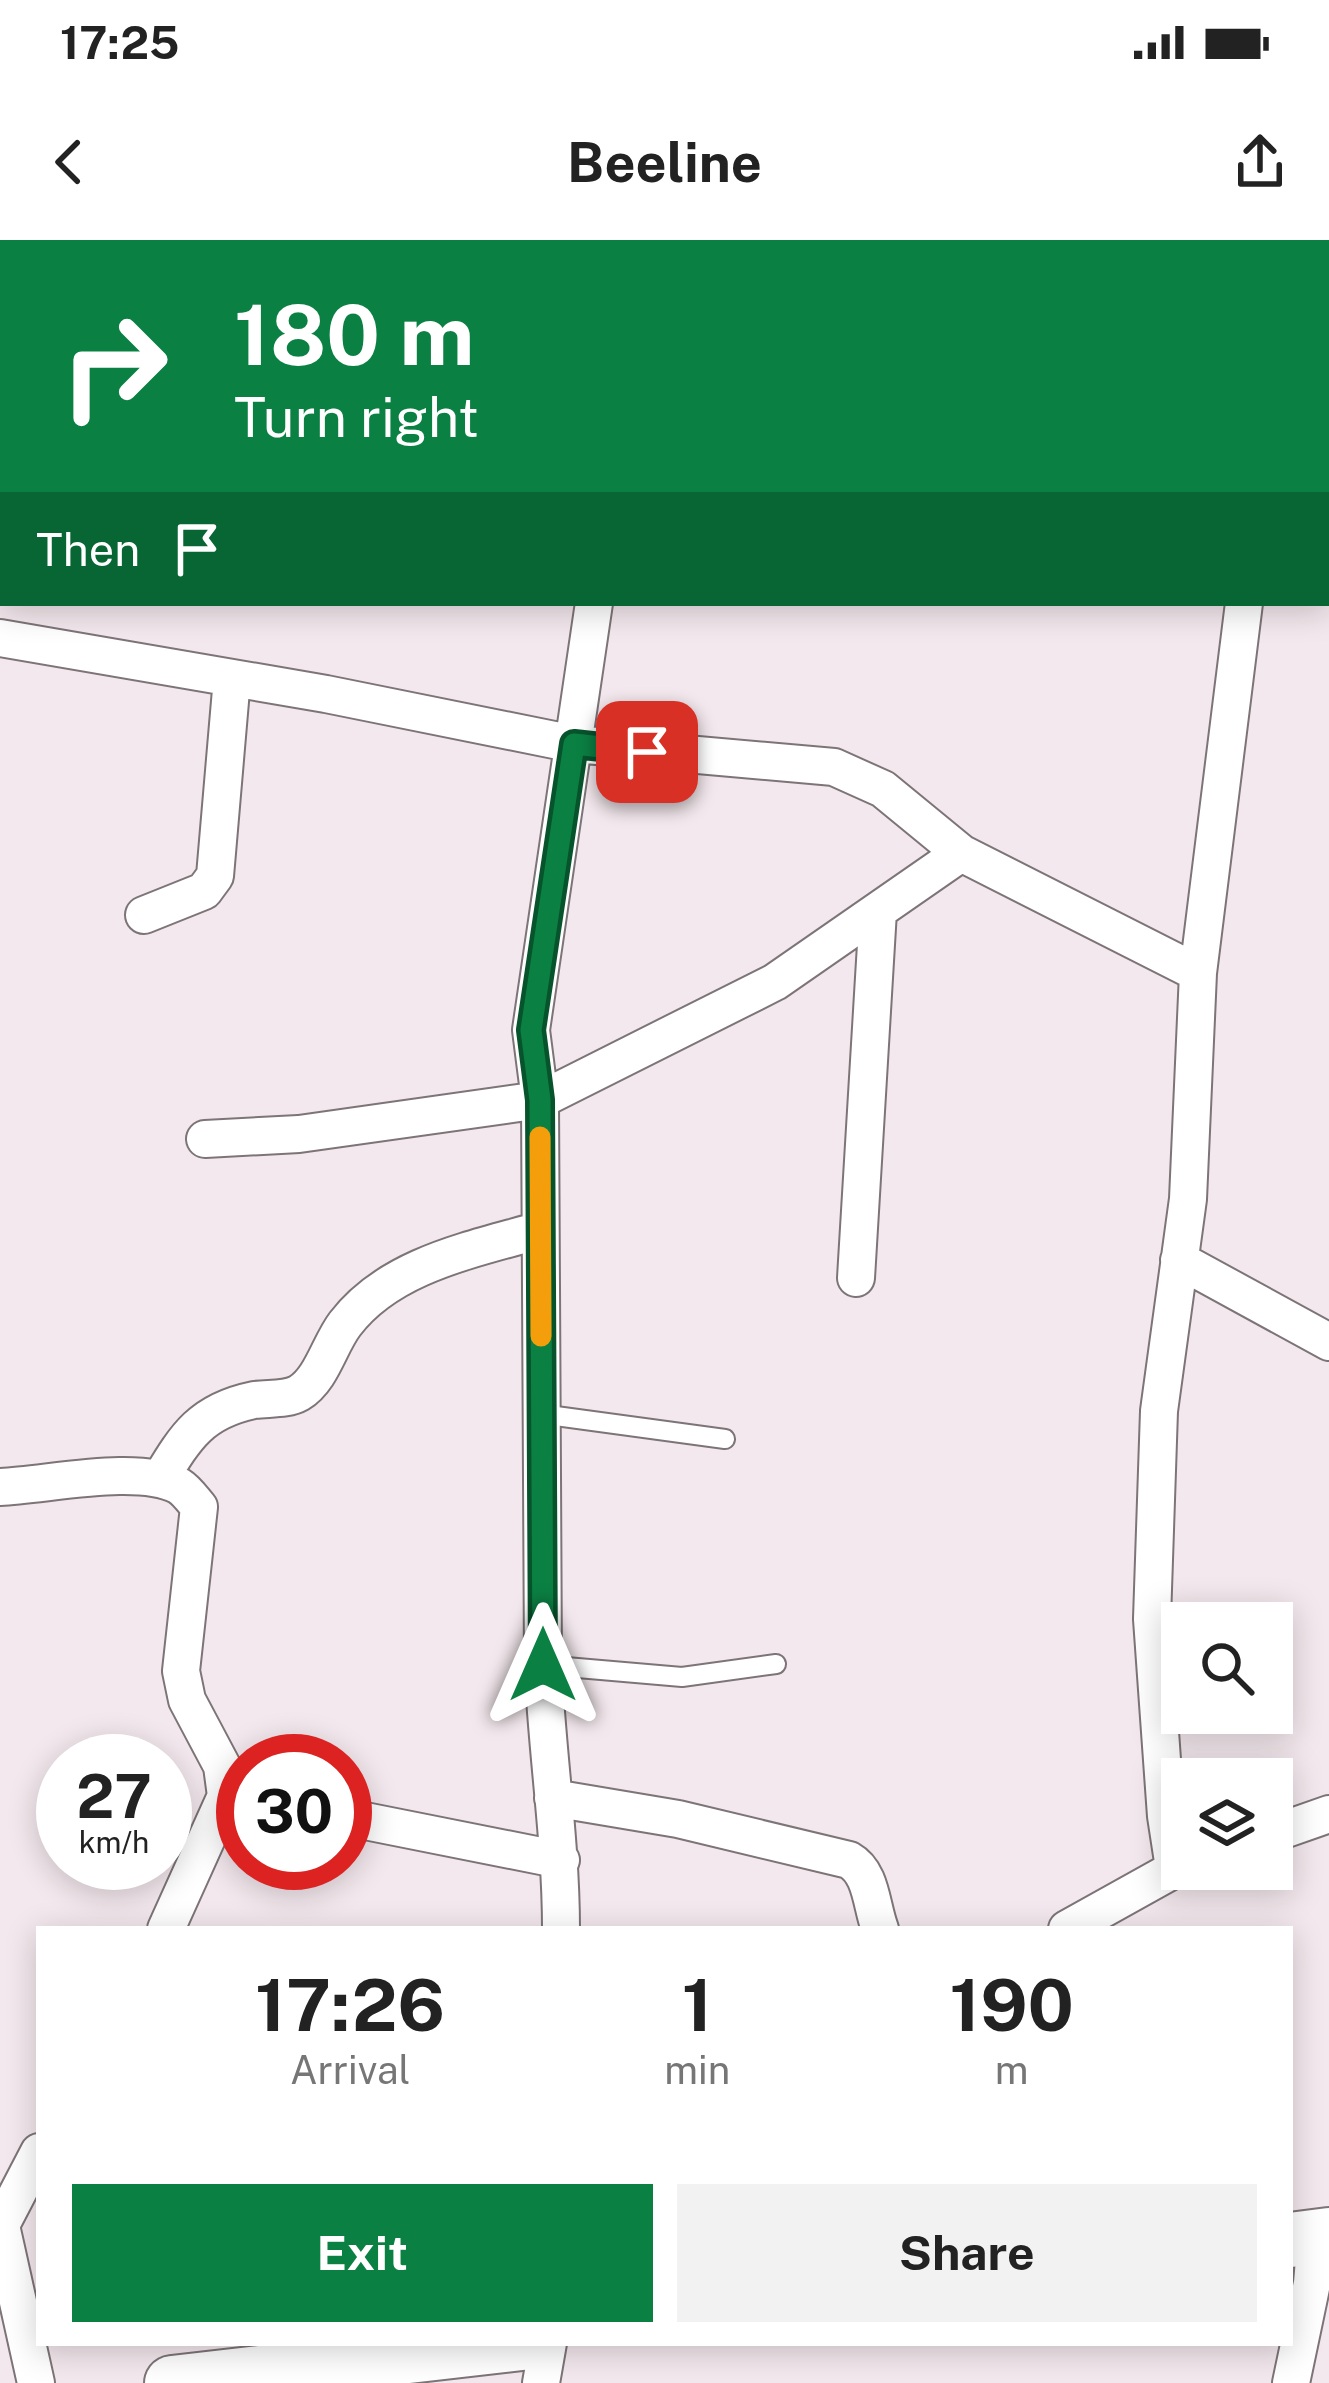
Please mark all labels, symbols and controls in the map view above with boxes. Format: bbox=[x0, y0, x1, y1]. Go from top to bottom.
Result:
text: 17:25 bbox=[60, 16, 179, 69]
icon: back bbox=[36, 129, 102, 195]
icon: share bbox=[1227, 129, 1293, 195]
text: Beeline bbox=[567, 131, 762, 194]
text: 180 m bbox=[234, 285, 474, 384]
icon: right bbox=[36, 288, 192, 444]
text: Turn right bbox=[234, 386, 479, 449]
icon: arrive bbox=[164, 516, 230, 582]
text: Then bbox=[36, 523, 140, 576]
pin bbox=[596, 701, 698, 803]
icon: arrive bbox=[614, 719, 680, 785]
position arrow bbox=[480, 1602, 606, 1728]
map controls bbox=[1161, 1602, 1293, 1890]
button: search bbox=[1161, 1602, 1293, 1734]
speed limit sign: 30 bbox=[216, 1734, 372, 1890]
button: layers bbox=[1161, 1758, 1293, 1890]
text: 27 bbox=[76, 1761, 152, 1832]
text: km/h bbox=[79, 1824, 149, 1860]
text: 17:26 bbox=[255, 1963, 445, 2047]
text: 1 bbox=[682, 1963, 713, 2047]
text: 190 bbox=[949, 1963, 1074, 2047]
text: Arrival bbox=[290, 2047, 410, 2093]
text: min bbox=[664, 2047, 730, 2093]
text: m bbox=[995, 2047, 1029, 2093]
button: Exit bbox=[72, 2184, 653, 2322]
button: Share bbox=[677, 2184, 1257, 2322]

